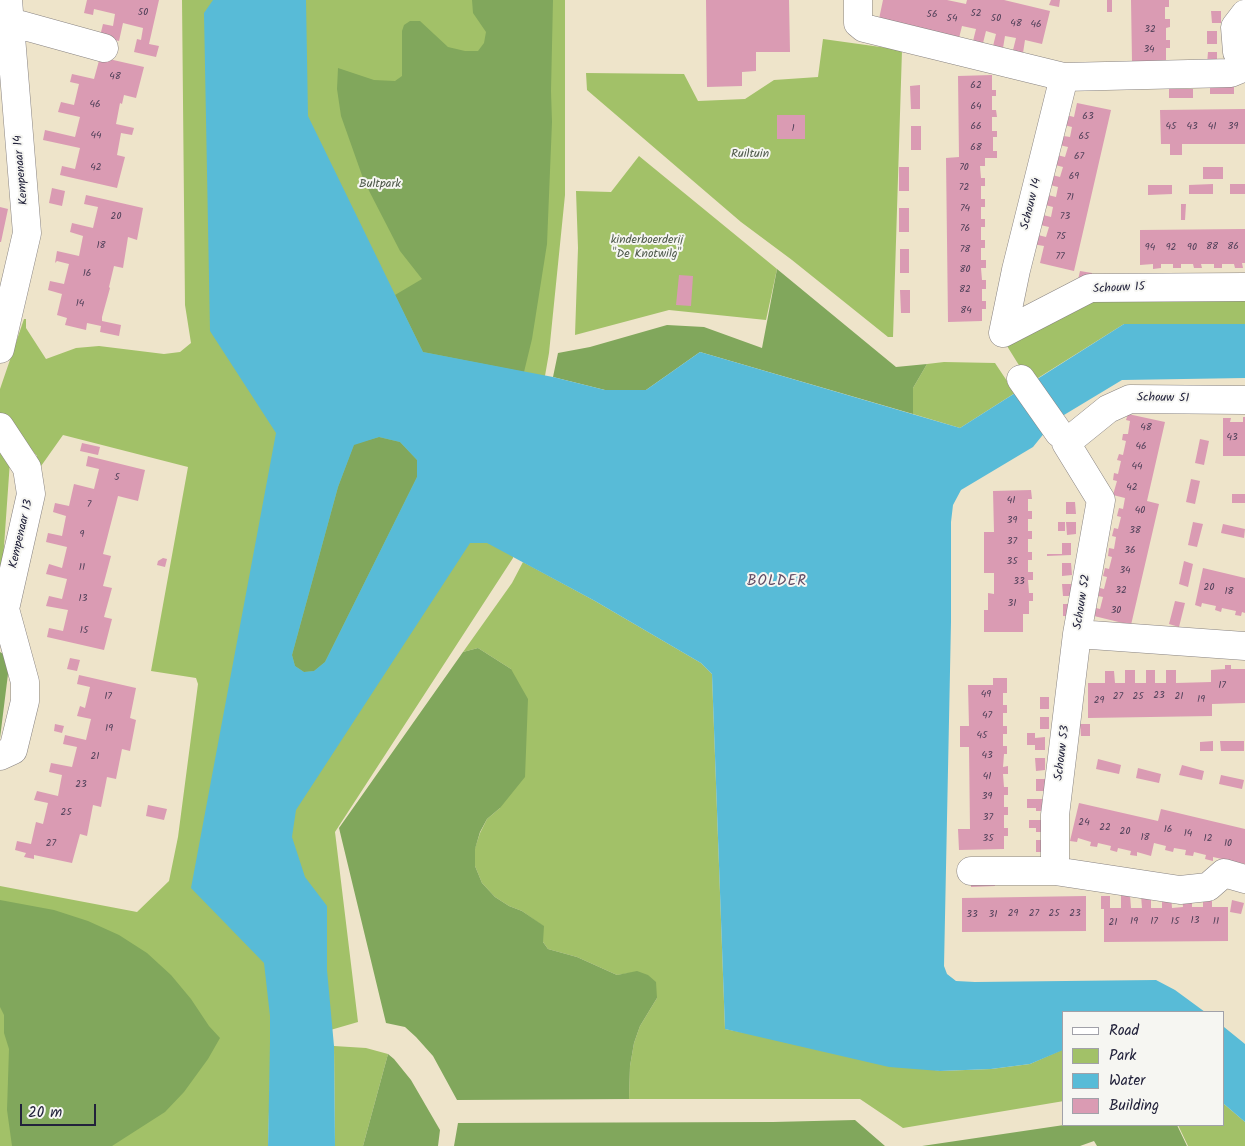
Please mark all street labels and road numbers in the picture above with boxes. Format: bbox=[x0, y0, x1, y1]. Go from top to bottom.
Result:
street label: Kempenaar 14 bbox=[12, 135, 32, 205]
street label: Schouw 14 bbox=[1019, 177, 1045, 231]
street label: Schouw 15 bbox=[1092, 280, 1146, 298]
street label: Schouw 51 bbox=[1137, 391, 1189, 407]
street label: Kempenaar 13 bbox=[7, 498, 37, 570]
street label: Schouw 52 bbox=[1072, 573, 1094, 631]
street label: Schouw 53 bbox=[1052, 725, 1074, 781]

